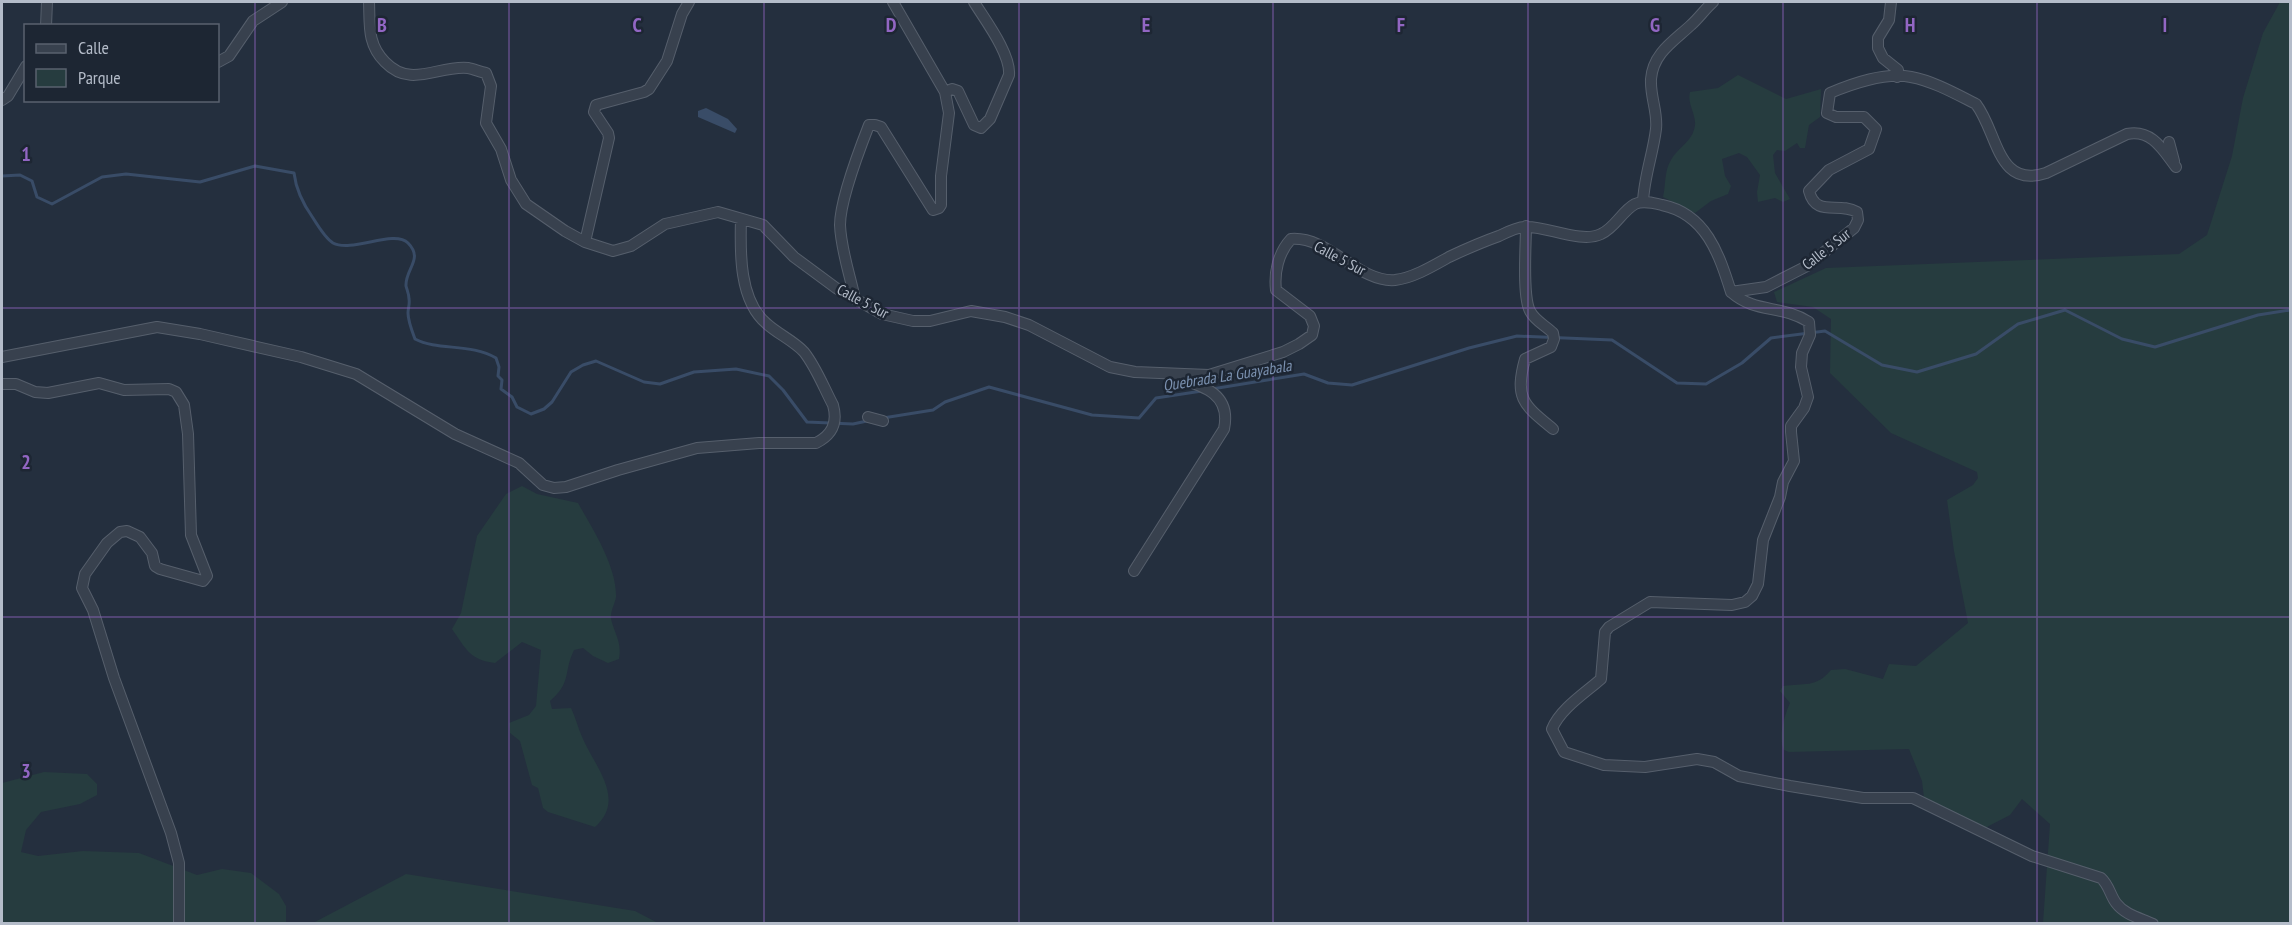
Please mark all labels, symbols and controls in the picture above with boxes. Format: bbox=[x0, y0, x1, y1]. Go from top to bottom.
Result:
text: B bbox=[377, 12, 387, 38]
text: C bbox=[632, 12, 642, 38]
text: D bbox=[886, 12, 897, 38]
text: E bbox=[1142, 12, 1150, 38]
text: F bbox=[1397, 12, 1405, 38]
text: G bbox=[1650, 12, 1660, 38]
text: H bbox=[1905, 12, 1915, 38]
text: I bbox=[2163, 12, 2167, 38]
legend bbox=[24, 24, 219, 102]
text: Calle bbox=[78, 36, 109, 59]
text: Parque bbox=[78, 66, 121, 89]
text: 1 bbox=[21, 141, 31, 167]
street label: Calle 5 Sur bbox=[1798, 224, 1855, 274]
street label: Calle 5 Sur bbox=[1311, 236, 1370, 280]
street label: Calle 5 Sur bbox=[834, 279, 893, 323]
water label: Quebrada La Guayabala bbox=[1161, 355, 1294, 395]
text: 2 bbox=[21, 449, 31, 475]
text: 3 bbox=[21, 758, 31, 784]

